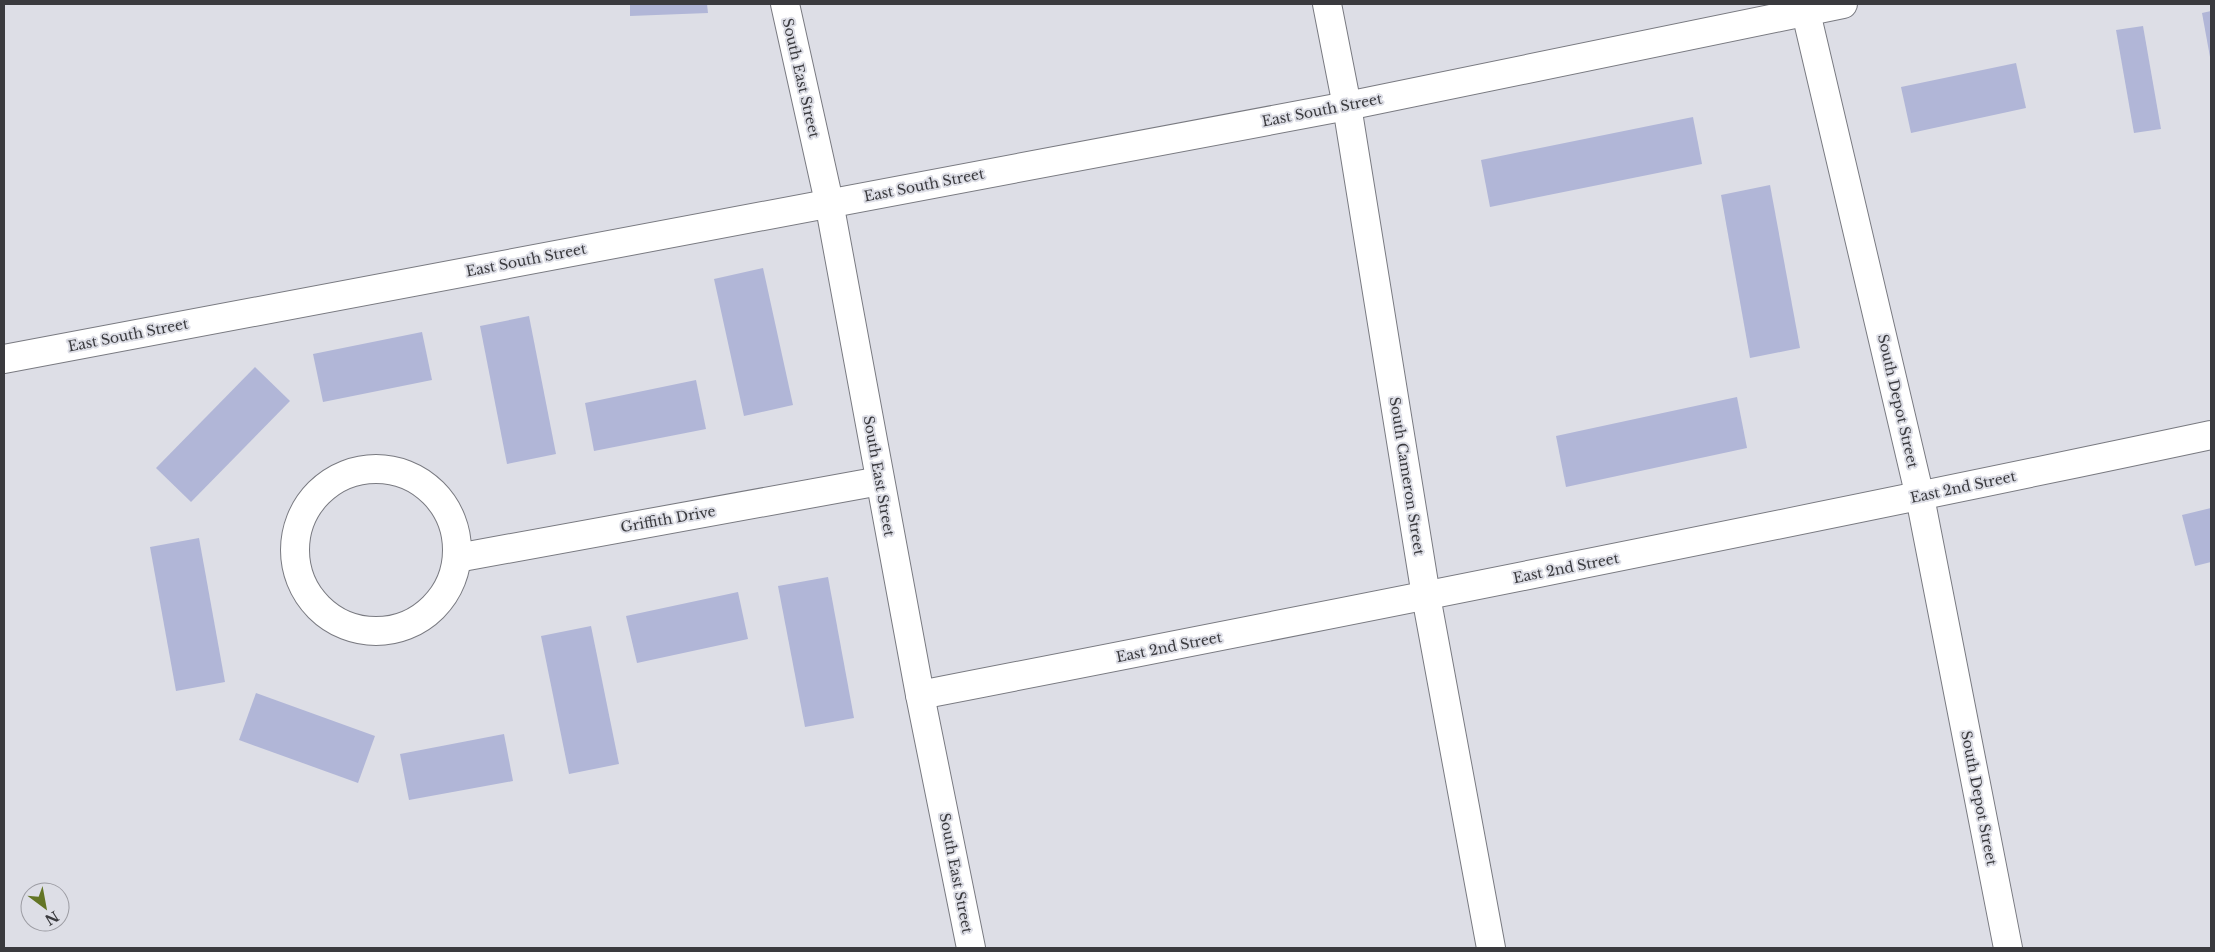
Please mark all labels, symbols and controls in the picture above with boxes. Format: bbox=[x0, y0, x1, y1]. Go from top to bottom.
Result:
street label: South East Street bbox=[778, 16, 824, 140]
street label: East South Street bbox=[1260, 89, 1384, 130]
street label: East South Street bbox=[862, 164, 986, 205]
street label: East South Street bbox=[464, 239, 588, 280]
street label: East South Street bbox=[66, 314, 190, 355]
street label: South Depot Street bbox=[1874, 332, 1922, 470]
street label: South Cameron Street bbox=[1386, 396, 1429, 557]
street label: South East Street bbox=[860, 414, 899, 538]
street label: East 2nd Street bbox=[1909, 467, 2018, 507]
street label: Griffith Drive bbox=[619, 502, 717, 536]
street label: East 2nd Street bbox=[1512, 549, 1621, 587]
street label: East 2nd Street bbox=[1115, 628, 1224, 666]
street label: South Depot Street bbox=[1957, 729, 2001, 868]
street label: South East Street bbox=[936, 811, 977, 935]
north arrow bbox=[20, 882, 70, 932]
text: N bbox=[42, 907, 62, 929]

